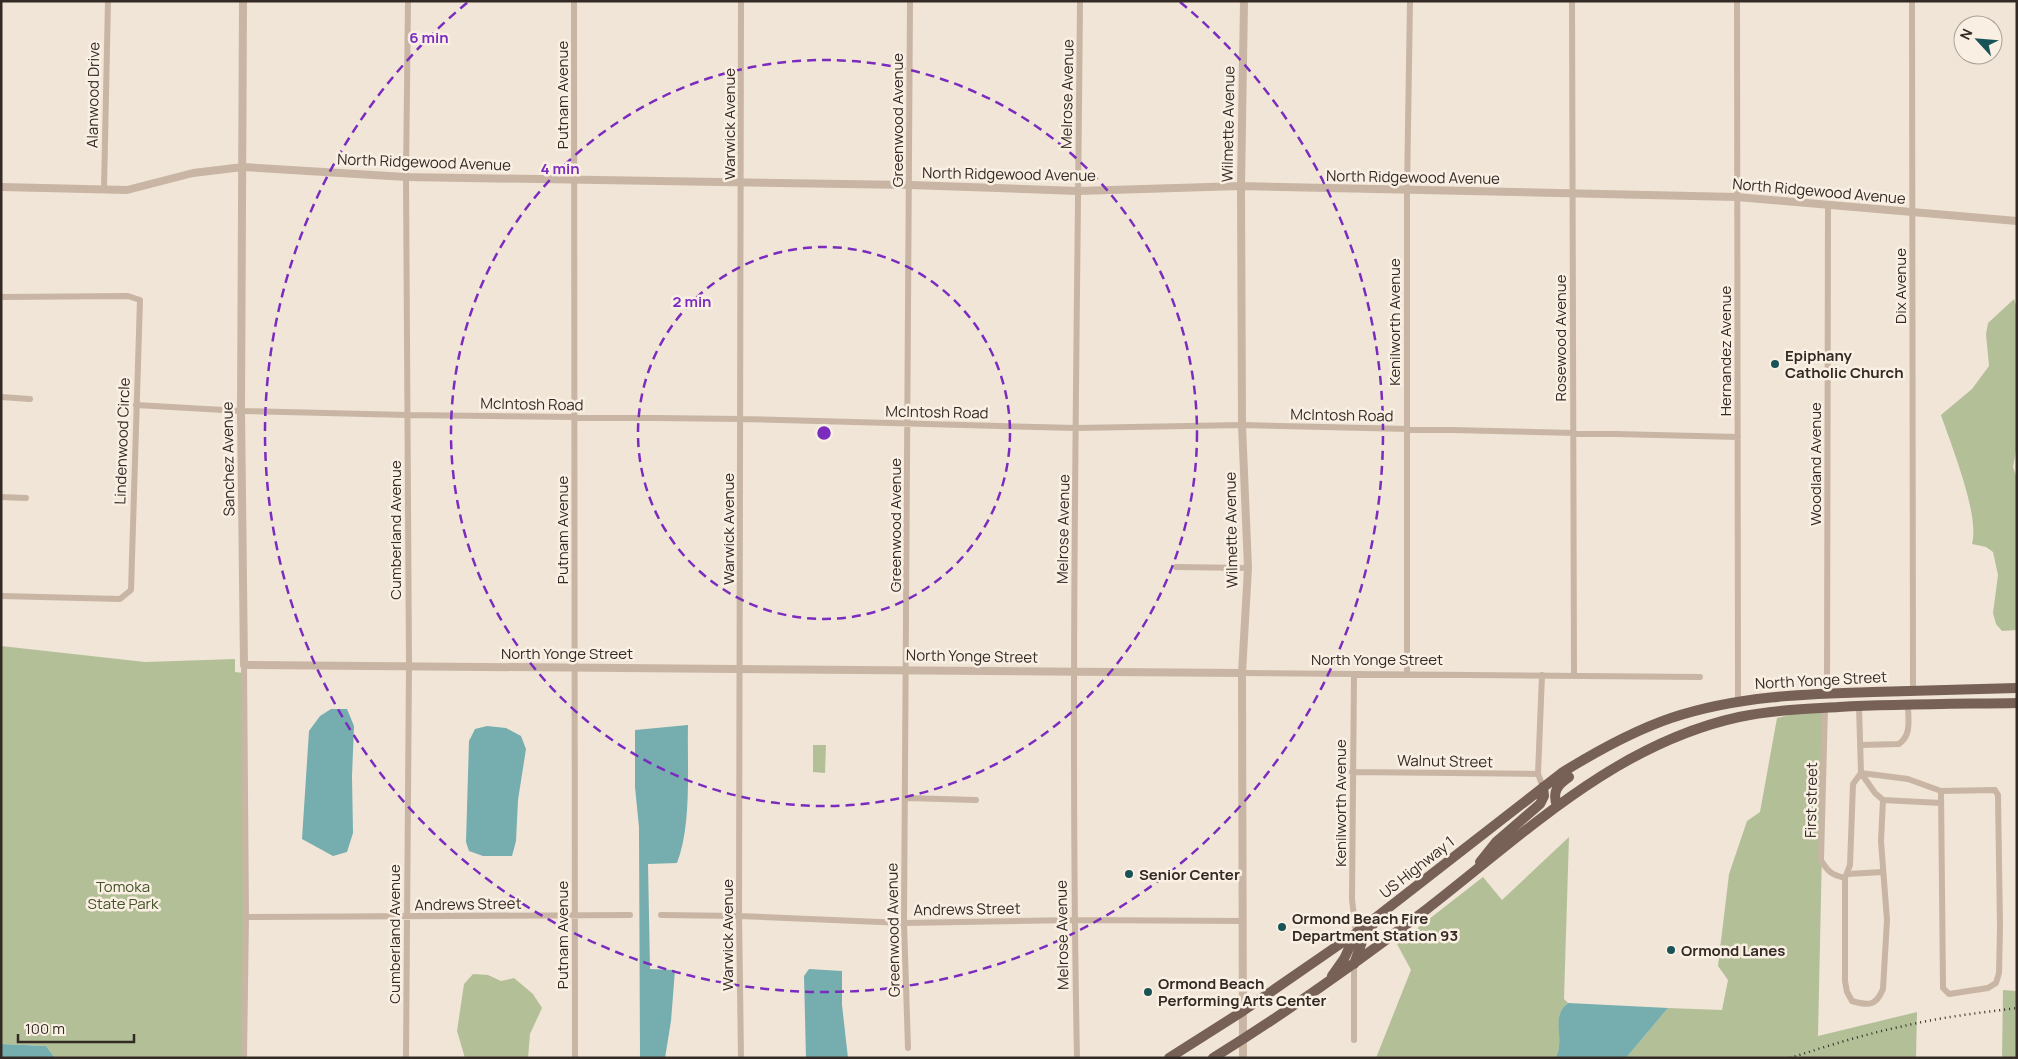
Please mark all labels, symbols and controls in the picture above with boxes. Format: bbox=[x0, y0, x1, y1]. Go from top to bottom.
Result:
north arrow bbox=[1953, 15, 2003, 65]
text: N bbox=[1955, 25, 1977, 43]
text: 6 min bbox=[409, 27, 449, 48]
street label: Melrose Avenue bbox=[1056, 39, 1078, 149]
street label: Putnam Avenue bbox=[552, 41, 573, 149]
street label: Alanwood Drive bbox=[82, 42, 104, 148]
street label: Greenwood Avenue bbox=[887, 53, 908, 187]
street label: Wilmette Avenue bbox=[1216, 65, 1240, 182]
street label: Warwick Avenue bbox=[719, 68, 740, 180]
street label: North Ridgewood Avenue bbox=[337, 148, 511, 176]
text: 4 min bbox=[540, 158, 580, 179]
street label: North Ridgewood Avenue bbox=[922, 162, 1096, 186]
street label: North Ridgewood Avenue bbox=[1326, 165, 1500, 189]
street label: North Ridgewood Avenue bbox=[1731, 173, 1907, 209]
street label: Dix Avenue bbox=[1890, 248, 1911, 324]
street label: Kenilworth Avenue bbox=[1384, 258, 1405, 386]
street label: Rosewood Avenue bbox=[1550, 274, 1571, 401]
street label: Hernandez Avenue bbox=[1715, 286, 1736, 416]
text: 2 min bbox=[672, 291, 712, 312]
place label: Epiphany Catholic Church bbox=[1785, 345, 1904, 383]
marker: Epiphany Catholic Church bbox=[1769, 358, 1781, 370]
street label: Lindenwood Circle bbox=[109, 377, 135, 505]
street label: McIntosh Road bbox=[480, 393, 584, 415]
street label: Sanchez Avenue bbox=[216, 401, 239, 517]
street label: McIntosh Road bbox=[885, 401, 989, 423]
street label: Woodland Avenue bbox=[1805, 402, 1826, 526]
street label: McIntosh Road bbox=[1290, 404, 1394, 426]
centre of rings bbox=[815, 424, 833, 442]
street label: Greenwood Avenue bbox=[885, 458, 906, 592]
street label: Cumberland Avenue bbox=[385, 460, 406, 600]
street label: Wilmette Avenue bbox=[1219, 471, 1243, 588]
street label: Warwick Avenue bbox=[718, 473, 739, 585]
street label: Melrose Avenue bbox=[1052, 474, 1074, 584]
street label: Putnam Avenue bbox=[552, 476, 573, 584]
street label: North Yonge Street bbox=[501, 643, 633, 664]
street label: North Yonge Street bbox=[906, 644, 1038, 668]
street label: North Yonge Street bbox=[1311, 649, 1443, 670]
street label: North Yonge Street bbox=[1754, 666, 1888, 694]
street label: Kenilworth Avenue bbox=[1330, 739, 1351, 867]
street label: Walnut Street bbox=[1397, 750, 1493, 772]
street label: First street bbox=[1800, 762, 1822, 838]
street label: US Highway 1 bbox=[1375, 831, 1459, 903]
street label: Greenwood Avenue bbox=[881, 862, 905, 997]
street label: Cumberland Avenue bbox=[384, 864, 405, 1004]
place label: Senior Center bbox=[1139, 864, 1240, 885]
marker: Senior Center bbox=[1123, 868, 1135, 880]
park label: Tomoka State Park bbox=[88, 876, 159, 914]
street label: Warwick Avenue bbox=[717, 879, 738, 991]
street label: Melrose Avenue bbox=[1051, 880, 1073, 990]
street label: Putnam Avenue bbox=[552, 881, 573, 989]
street label: Andrews Street bbox=[414, 893, 522, 915]
street label: Andrews Street bbox=[913, 898, 1021, 920]
place label: Ormond Beach Fire Department Station 93 bbox=[1292, 908, 1458, 946]
marker: Ormond Beach Fire Department Station 93 bbox=[1276, 921, 1288, 933]
place label: Ormond Lanes bbox=[1681, 940, 1785, 961]
marker: Ormond Lanes bbox=[1665, 944, 1677, 956]
place label: Ormond Beach Performing Arts Center bbox=[1158, 973, 1326, 1011]
marker: Ormond Beach Performing Arts Center bbox=[1142, 986, 1154, 998]
scale bar bbox=[18, 1012, 134, 1044]
text: 100 m bbox=[25, 1018, 65, 1039]

